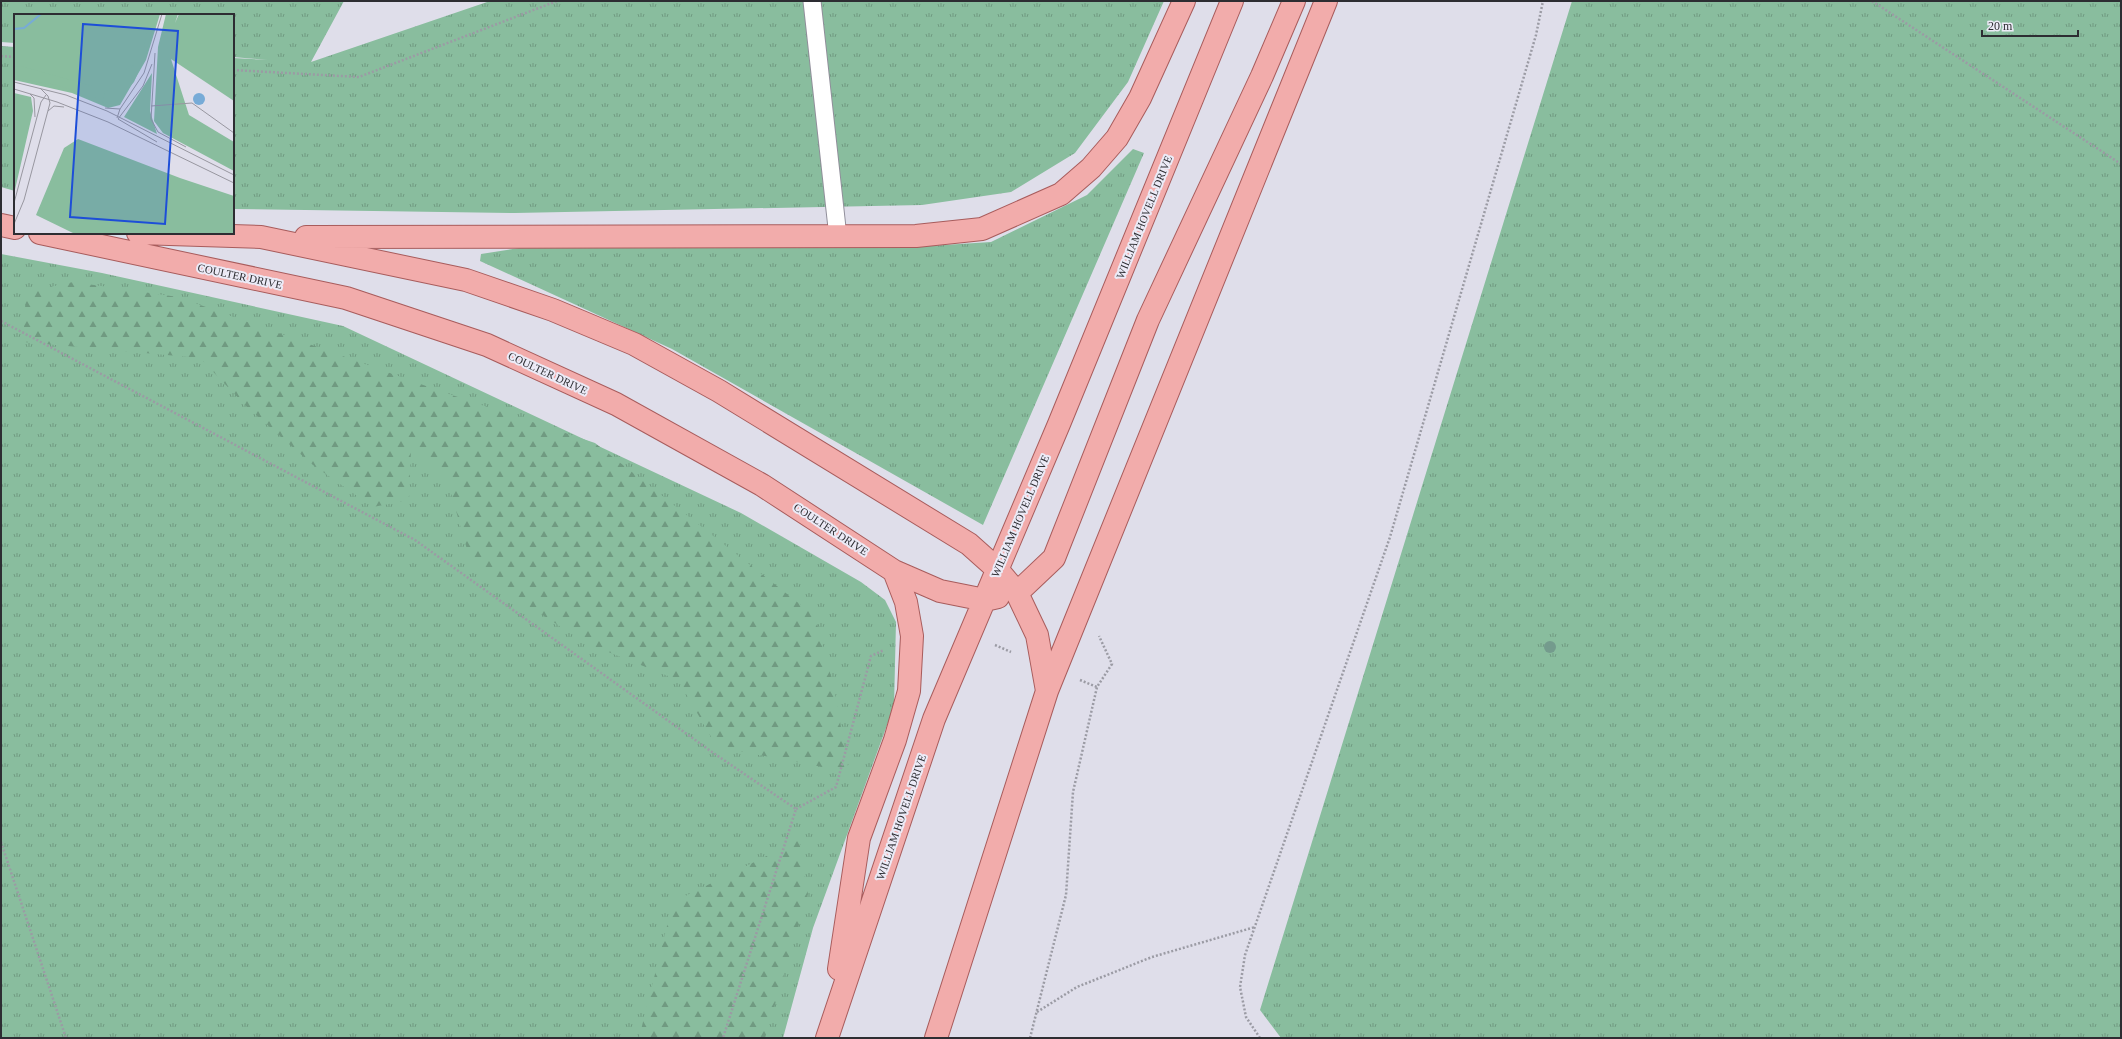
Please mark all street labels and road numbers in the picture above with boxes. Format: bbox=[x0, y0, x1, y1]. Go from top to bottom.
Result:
street label: WILLIAM HOVELL DRIVE bbox=[1114, 154, 1174, 280]
street label: COULTER DRIVE bbox=[197, 261, 284, 291]
street label: COULTER DRIVE bbox=[506, 349, 590, 397]
street label: WILLIAM HOVELL DRIVE bbox=[989, 453, 1051, 579]
street label: COULTER DRIVE bbox=[792, 501, 871, 558]
street label: WILLIAM HOVELL DRIVE bbox=[874, 753, 928, 881]

